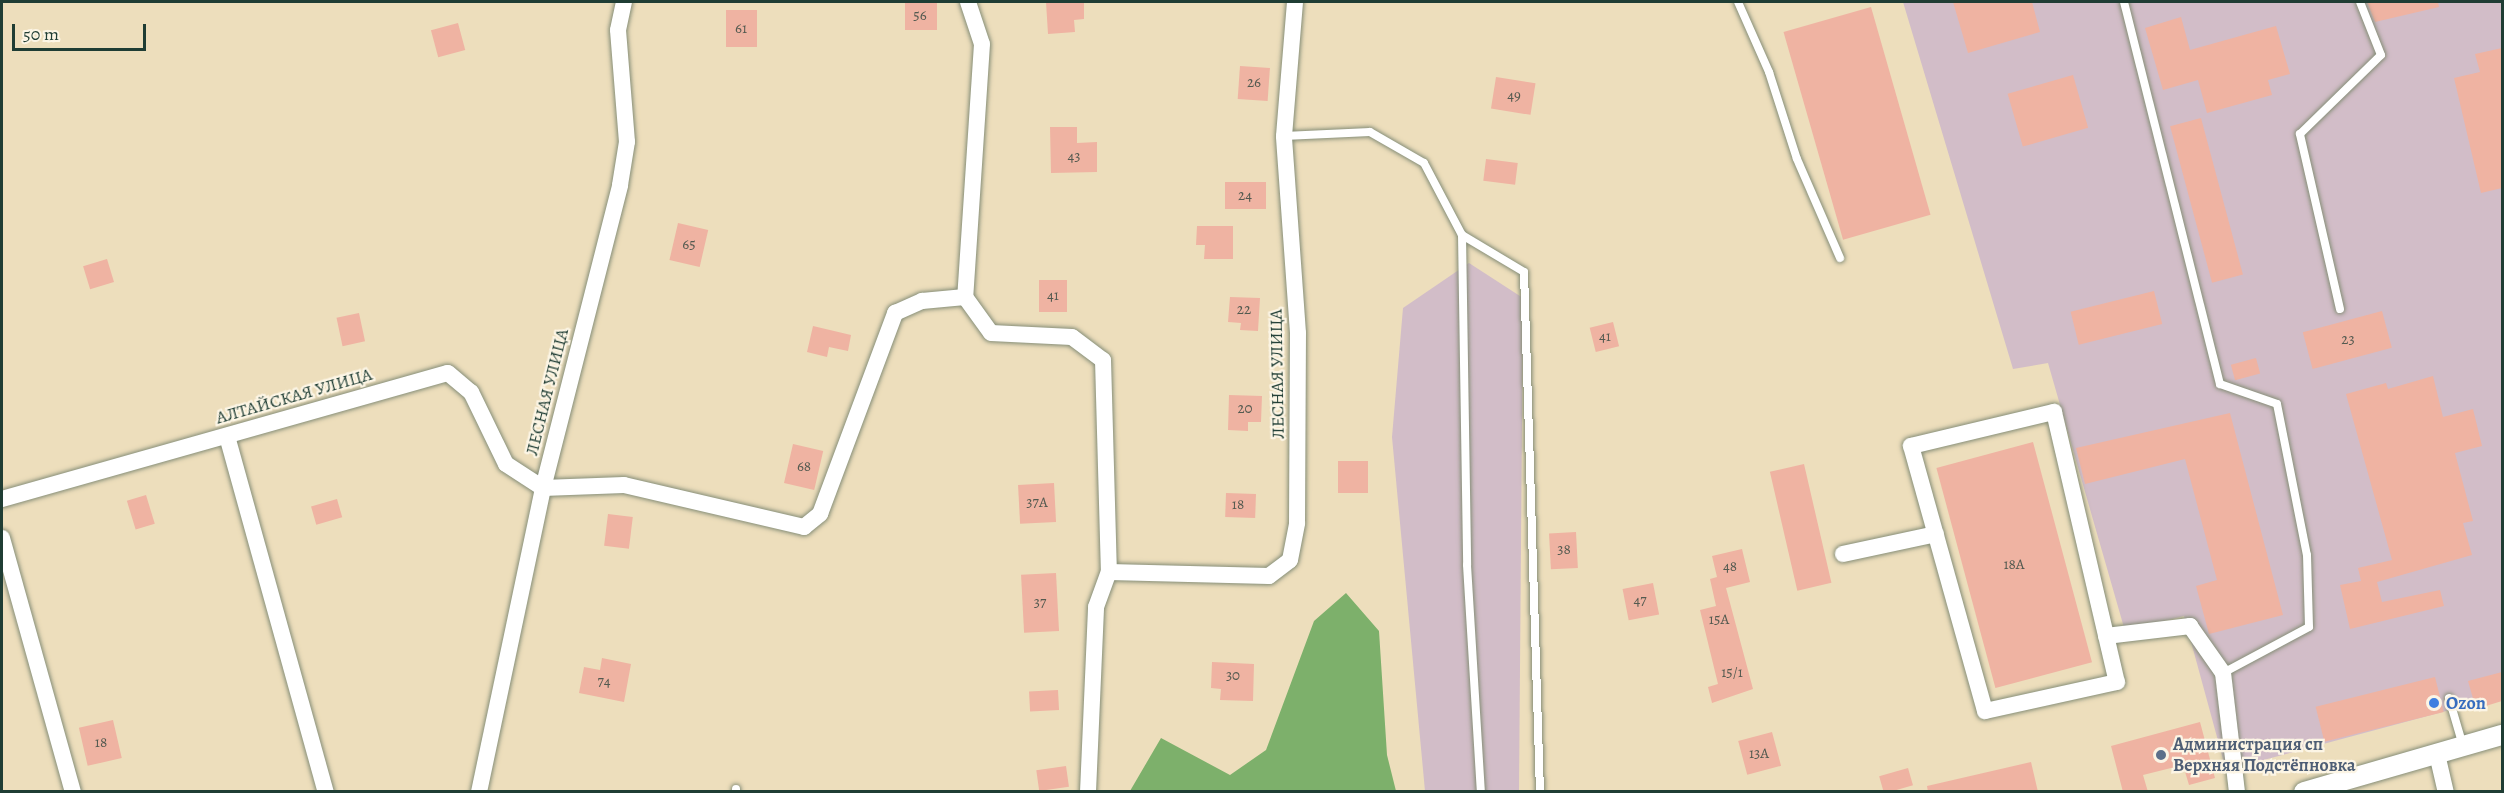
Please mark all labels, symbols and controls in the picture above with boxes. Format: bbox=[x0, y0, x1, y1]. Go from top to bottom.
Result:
house number: 56 bbox=[913, 7, 927, 25]
scale bar bbox=[15, 12, 148, 50]
house number: 61 bbox=[735, 20, 747, 38]
text: 50 m bbox=[23, 22, 59, 46]
house number: 26 bbox=[1247, 74, 1261, 92]
house number: 49 bbox=[1507, 87, 1521, 105]
house number: 43 bbox=[1067, 148, 1081, 166]
house number: 24 bbox=[1238, 187, 1252, 205]
house number: 65 bbox=[682, 236, 696, 254]
house number: 41 bbox=[1047, 287, 1059, 305]
house number: 22 bbox=[1237, 301, 1251, 319]
street label: ЛЕСНАЯ УЛИЦА bbox=[1265, 309, 1289, 439]
street label: ЛЕСНАЯ УЛИЦА bbox=[521, 326, 573, 458]
house number: 41 bbox=[1599, 328, 1611, 346]
house number: 23 bbox=[2341, 331, 2355, 349]
street label: АЛТАЙСКАЯ УЛИЦА bbox=[213, 363, 375, 429]
house number: 20 bbox=[1237, 400, 1253, 418]
house number: 68 bbox=[797, 458, 811, 476]
house number: 37А bbox=[1026, 494, 1048, 512]
house number: 18 bbox=[1232, 496, 1244, 514]
house number: 38 bbox=[1557, 541, 1571, 559]
house number: 18А bbox=[2003, 556, 2025, 574]
house number: 48 bbox=[1723, 558, 1737, 576]
house number: 47 bbox=[1633, 592, 1647, 610]
house number: 37 bbox=[1034, 594, 1046, 612]
house number: 15А bbox=[1709, 611, 1729, 629]
house number: 15/1 bbox=[1721, 664, 1743, 682]
house number: 30 bbox=[1226, 667, 1240, 685]
house number: 74 bbox=[597, 673, 611, 691]
place label: Ozon bbox=[2446, 692, 2486, 714]
marker: Ozon bbox=[2427, 696, 2441, 710]
house number: 18 bbox=[95, 734, 107, 752]
place label: Администрация сп Верхняя Подстёпновка bbox=[2173, 734, 2356, 777]
house number: 13А bbox=[1749, 745, 1769, 763]
marker: Администрация сп Верхняя Подстёпновка bbox=[2154, 748, 2168, 762]

